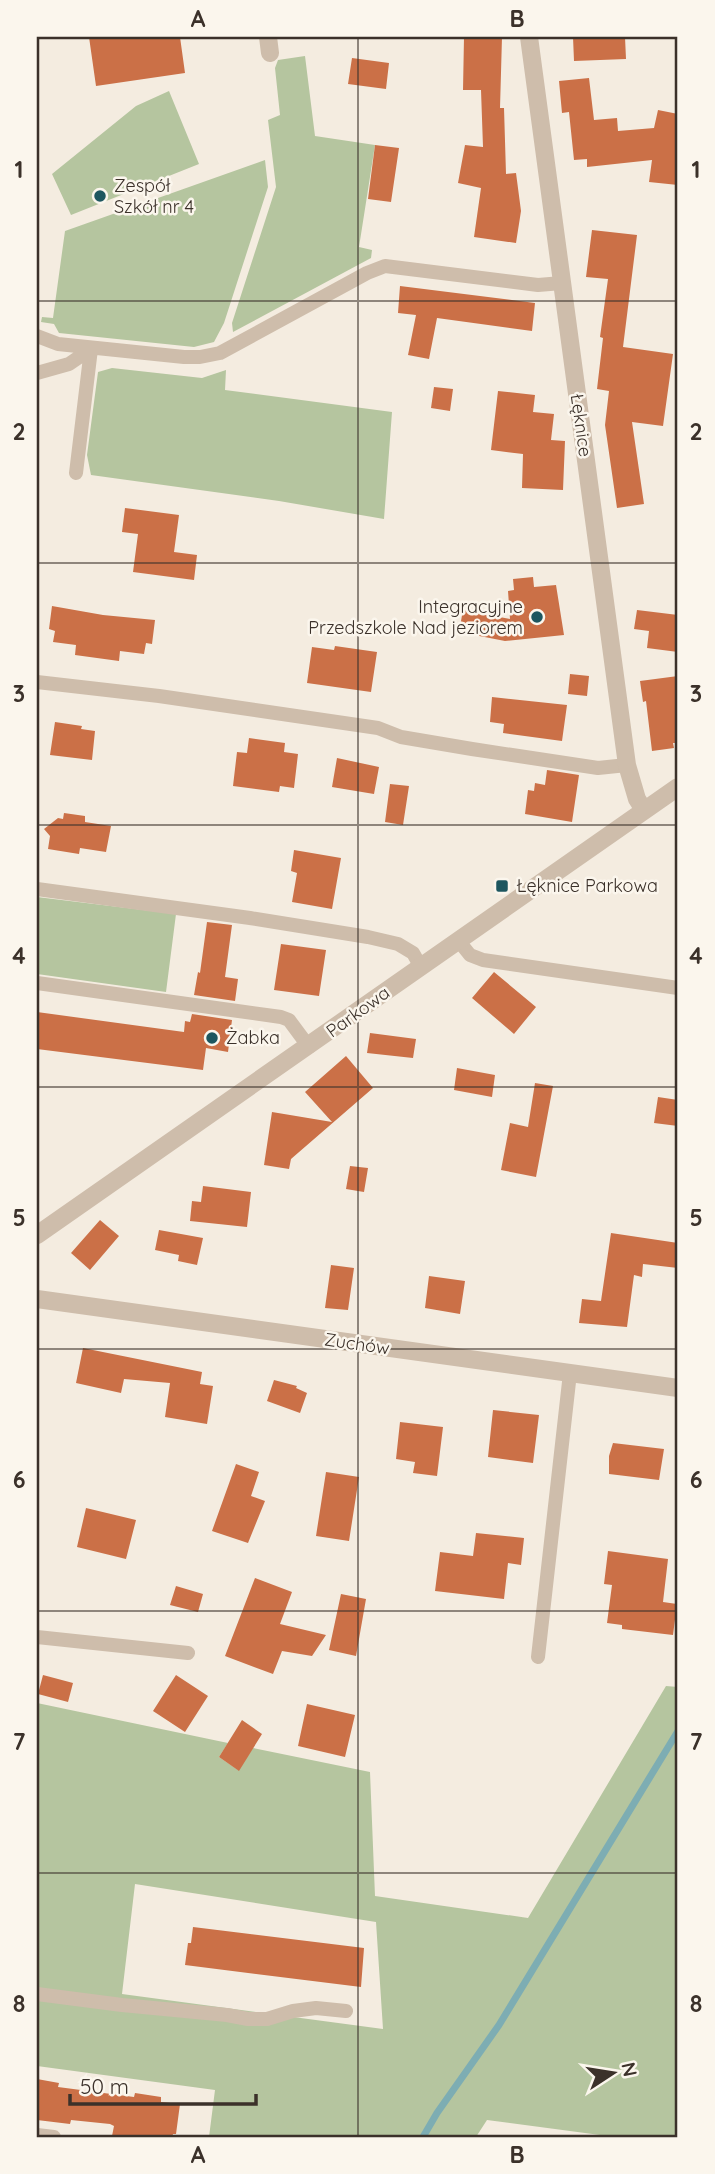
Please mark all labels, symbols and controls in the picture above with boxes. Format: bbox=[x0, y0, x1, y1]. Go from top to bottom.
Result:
text: A bbox=[191, 4, 206, 33]
text: B bbox=[509, 4, 525, 33]
text: 1 bbox=[15, 155, 23, 184]
text: 1 bbox=[692, 155, 700, 184]
place label: Zespół Szkół nr 4 bbox=[114, 174, 194, 218]
marker: Zespół Szkół nr 4 bbox=[92, 188, 108, 204]
street label: Łęknice bbox=[566, 392, 597, 458]
text: 2 bbox=[12, 417, 26, 446]
text: 2 bbox=[689, 417, 703, 446]
place label: Integracyjne Przedszkole Nad jeziorem bbox=[308, 595, 523, 639]
marker: Integracyjne Przedszkole Nad jeziorem bbox=[529, 609, 545, 625]
text: 3 bbox=[13, 679, 25, 708]
text: 3 bbox=[690, 679, 702, 708]
place label: Łęknice Parkowa bbox=[516, 874, 658, 897]
marker: Łęknice Parkowa bbox=[494, 878, 510, 894]
text: 4 bbox=[12, 941, 26, 970]
text: 4 bbox=[689, 941, 703, 970]
street label: Parkowa bbox=[321, 981, 394, 1042]
place label: Żabka bbox=[226, 1026, 280, 1049]
marker: Żabka bbox=[204, 1030, 220, 1046]
text: 5 bbox=[12, 1203, 26, 1232]
text: 5 bbox=[689, 1203, 703, 1232]
street label: Zuchów bbox=[323, 1328, 391, 1359]
text: 6 bbox=[13, 1465, 25, 1494]
text: 6 bbox=[690, 1465, 702, 1494]
text: 7 bbox=[13, 1727, 26, 1756]
text: 7 bbox=[690, 1727, 703, 1756]
text: 8 bbox=[13, 1989, 25, 2018]
text: 8 bbox=[690, 1989, 702, 2018]
north arrow bbox=[578, 2038, 648, 2108]
text: N bbox=[616, 2060, 643, 2079]
scale bar bbox=[70, 2062, 256, 2106]
text: 50 m bbox=[80, 2073, 129, 2099]
text: A bbox=[191, 2140, 206, 2169]
text: B bbox=[509, 2140, 525, 2169]

